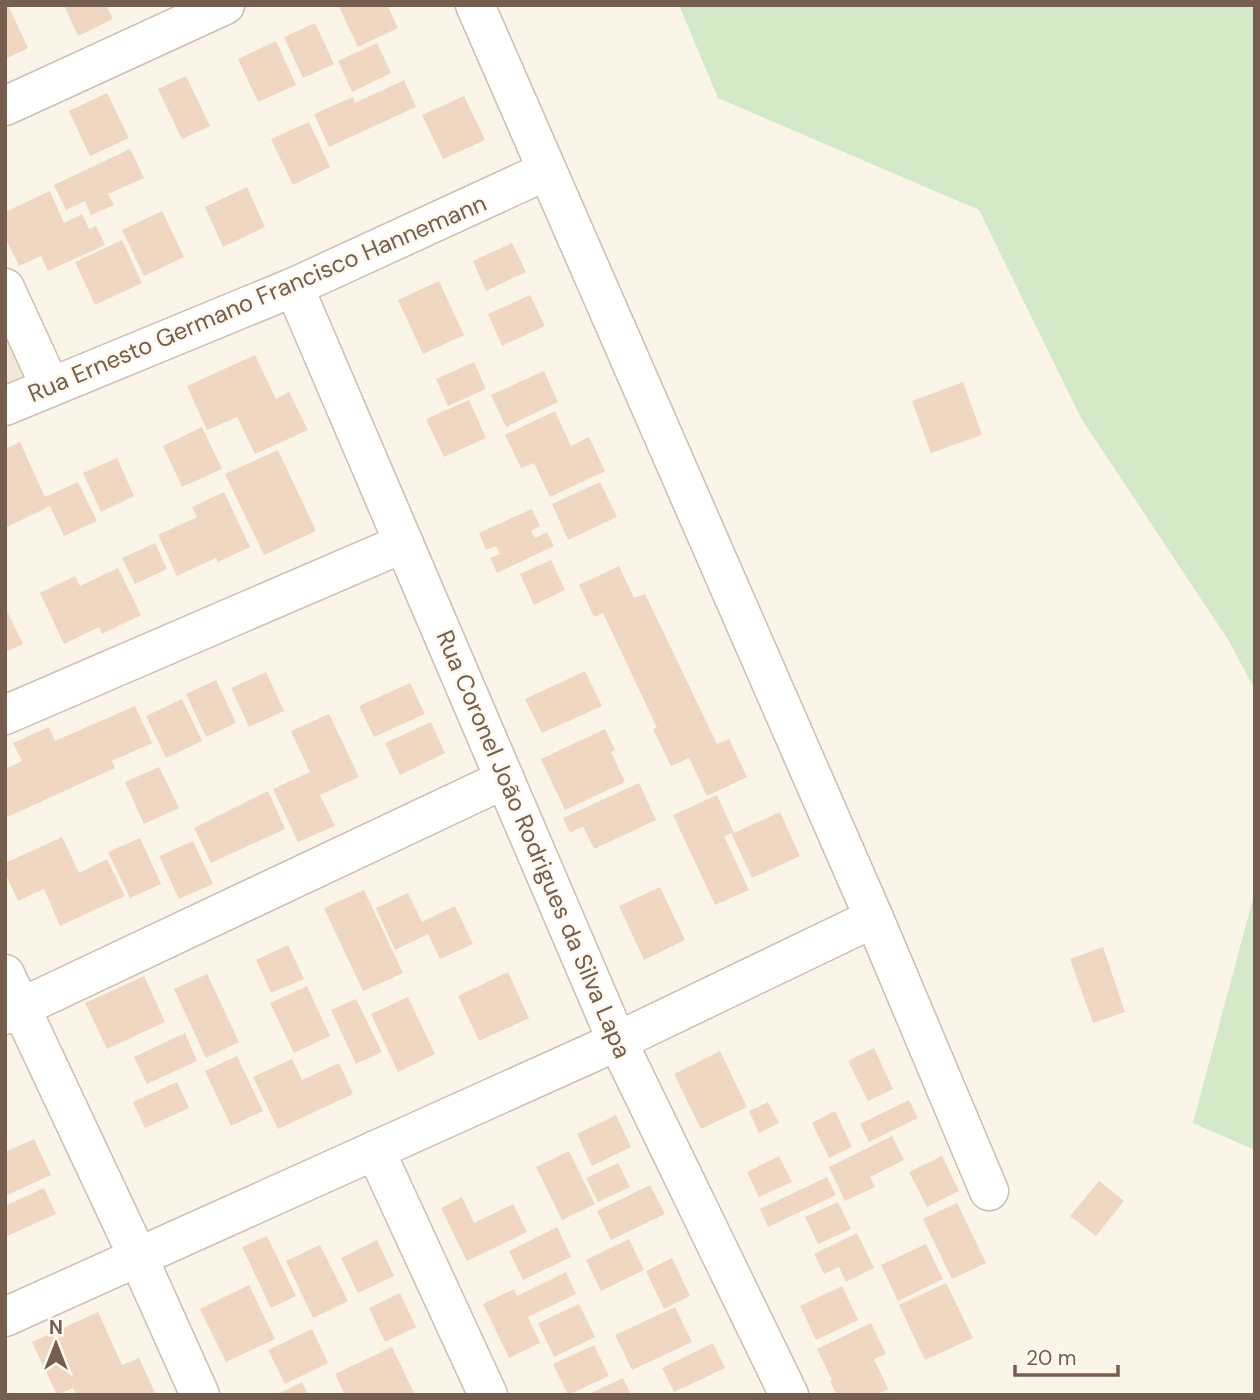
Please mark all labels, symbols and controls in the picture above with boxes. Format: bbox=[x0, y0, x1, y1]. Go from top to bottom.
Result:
street label: Rua Ernesto Germano Francisco Hannemann bbox=[23, 187, 491, 409]
street label: Rua Coronel João Rodrigues da Silva Lapa bbox=[429, 625, 639, 1063]
north arrow bbox=[21, 1309, 91, 1379]
text: N bbox=[49, 1315, 63, 1340]
scale bar bbox=[1015, 1334, 1118, 1378]
text: 20 m bbox=[1026, 1344, 1077, 1372]

